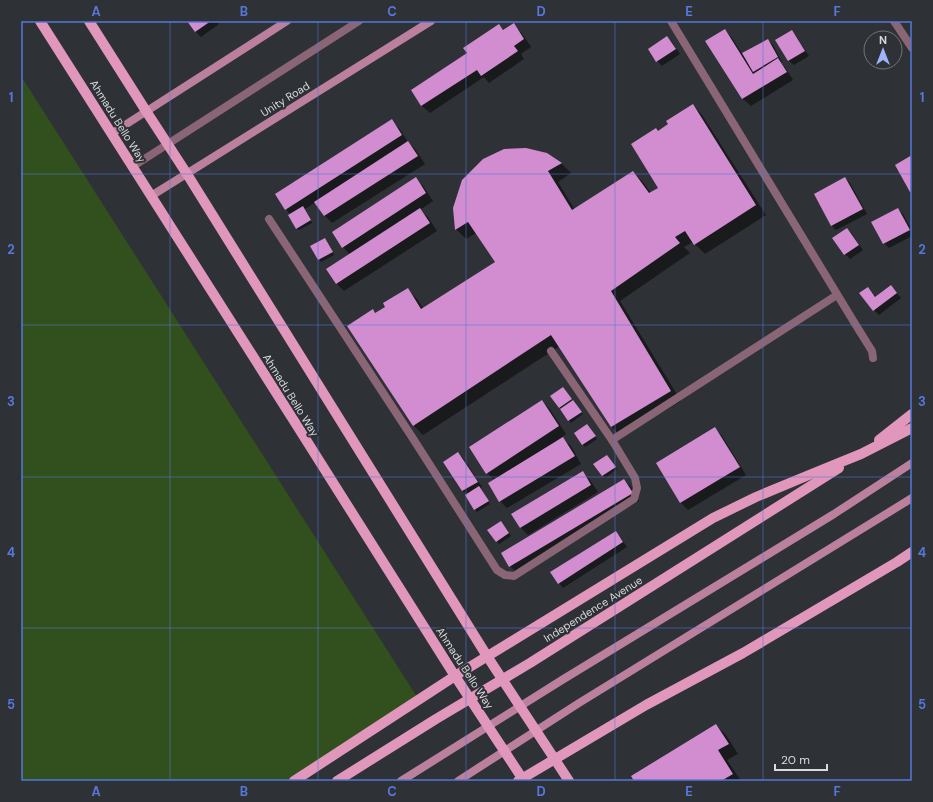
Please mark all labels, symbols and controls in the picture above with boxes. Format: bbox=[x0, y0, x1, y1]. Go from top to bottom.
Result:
text: A bbox=[91, 3, 101, 20]
text: B bbox=[240, 3, 248, 20]
text: C bbox=[387, 3, 397, 20]
text: D bbox=[536, 3, 546, 20]
text: E bbox=[685, 3, 693, 20]
text: F bbox=[833, 3, 841, 20]
north arrow bbox=[863, 30, 903, 70]
text: N bbox=[879, 33, 887, 47]
street label: Ahmadu Bello Way bbox=[87, 77, 149, 165]
street label: Unity Road bbox=[258, 78, 312, 120]
text: 1 bbox=[9, 89, 13, 106]
text: 1 bbox=[920, 89, 924, 106]
text: 2 bbox=[7, 241, 15, 258]
text: 2 bbox=[918, 241, 926, 258]
street label: Ahmadu Bello Way bbox=[260, 351, 322, 439]
text: 3 bbox=[7, 393, 15, 410]
text: 3 bbox=[918, 393, 926, 410]
text: 4 bbox=[7, 544, 15, 561]
text: 4 bbox=[918, 544, 926, 561]
street label: Independence Avenue bbox=[541, 573, 645, 645]
street label: Ahmadu Bello Way bbox=[433, 624, 497, 712]
text: 5 bbox=[7, 696, 15, 713]
text: 5 bbox=[918, 696, 926, 713]
scale bar bbox=[775, 746, 827, 772]
text: 20 m bbox=[781, 752, 810, 768]
text: A bbox=[91, 783, 101, 800]
text: B bbox=[240, 783, 248, 800]
text: C bbox=[387, 783, 397, 800]
text: D bbox=[536, 783, 546, 800]
text: E bbox=[685, 783, 693, 800]
text: F bbox=[833, 783, 841, 800]

